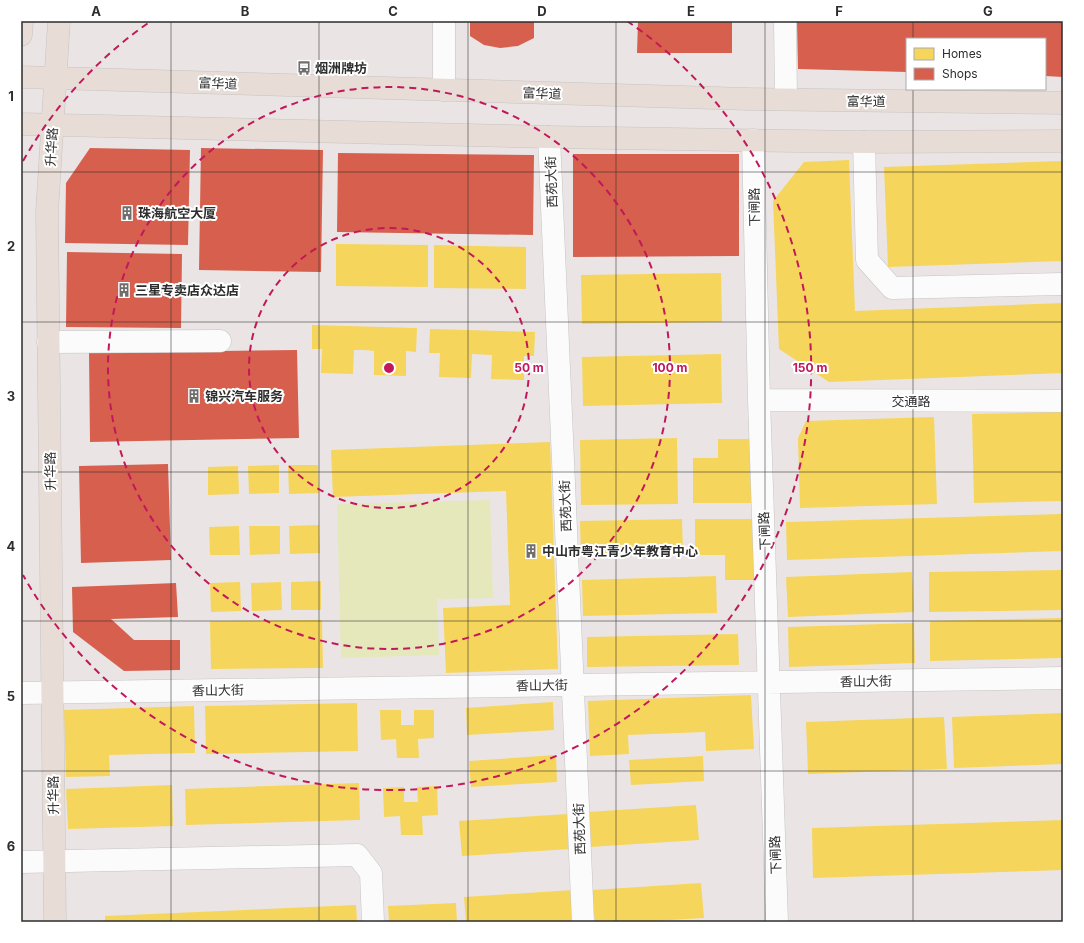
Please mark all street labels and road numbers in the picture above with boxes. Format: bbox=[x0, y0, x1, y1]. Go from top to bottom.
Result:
street label: 富华道 bbox=[198, 74, 238, 92]
street label: 富华道 bbox=[522, 84, 562, 102]
street label: 富华道 bbox=[846, 93, 886, 109]
street label: 升华路 bbox=[42, 127, 60, 167]
street label: 西苑大街 bbox=[542, 156, 560, 208]
street label: 下闸路 bbox=[746, 187, 762, 227]
street label: 交通路 bbox=[891, 393, 931, 409]
street label: 升华路 bbox=[42, 451, 58, 491]
street label: 西苑大街 bbox=[556, 480, 574, 532]
street label: 下闸路 bbox=[755, 511, 773, 551]
street label: 香山大街 bbox=[840, 673, 892, 689]
street label: 香山大街 bbox=[516, 677, 568, 693]
street label: 香山大街 bbox=[192, 682, 244, 698]
street label: 升华路 bbox=[45, 775, 61, 815]
street label: 西苑大街 bbox=[570, 803, 588, 855]
street label: 下闸路 bbox=[766, 835, 784, 875]

